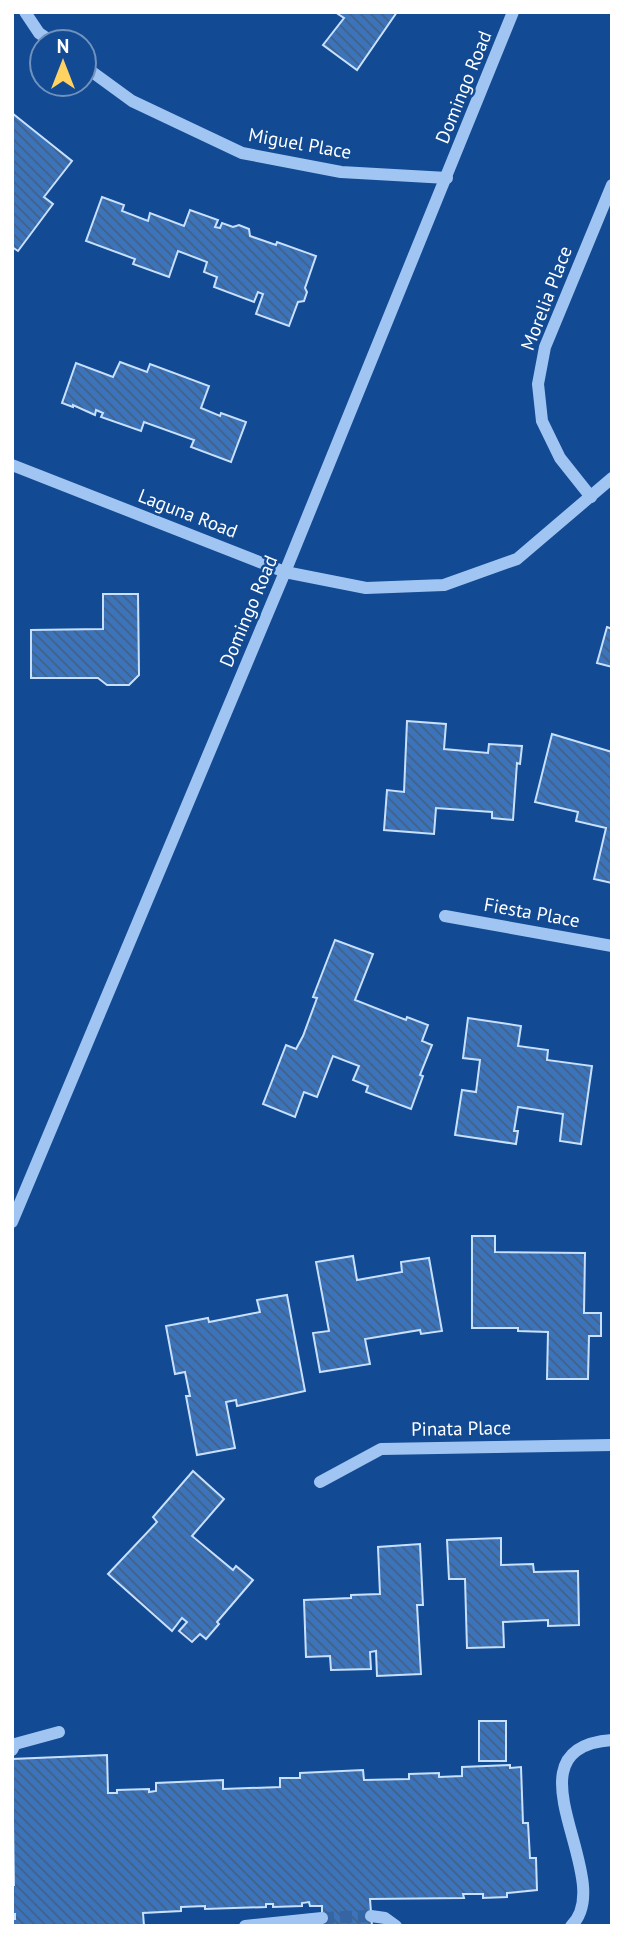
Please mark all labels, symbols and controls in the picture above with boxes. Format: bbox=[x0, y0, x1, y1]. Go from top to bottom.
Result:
street label: Domingo Road bbox=[430, 27, 496, 147]
north arrow bbox=[28, 28, 98, 98]
text: N bbox=[57, 34, 69, 58]
street label: Miguel Place bbox=[247, 122, 353, 164]
street label: Morelia Place bbox=[515, 242, 577, 354]
street label: Laguna Road bbox=[135, 483, 241, 543]
street label: Domingo Road bbox=[214, 551, 282, 671]
street label: Fiesta Place bbox=[482, 892, 582, 932]
street label: Pinata Place bbox=[411, 1415, 511, 1441]

